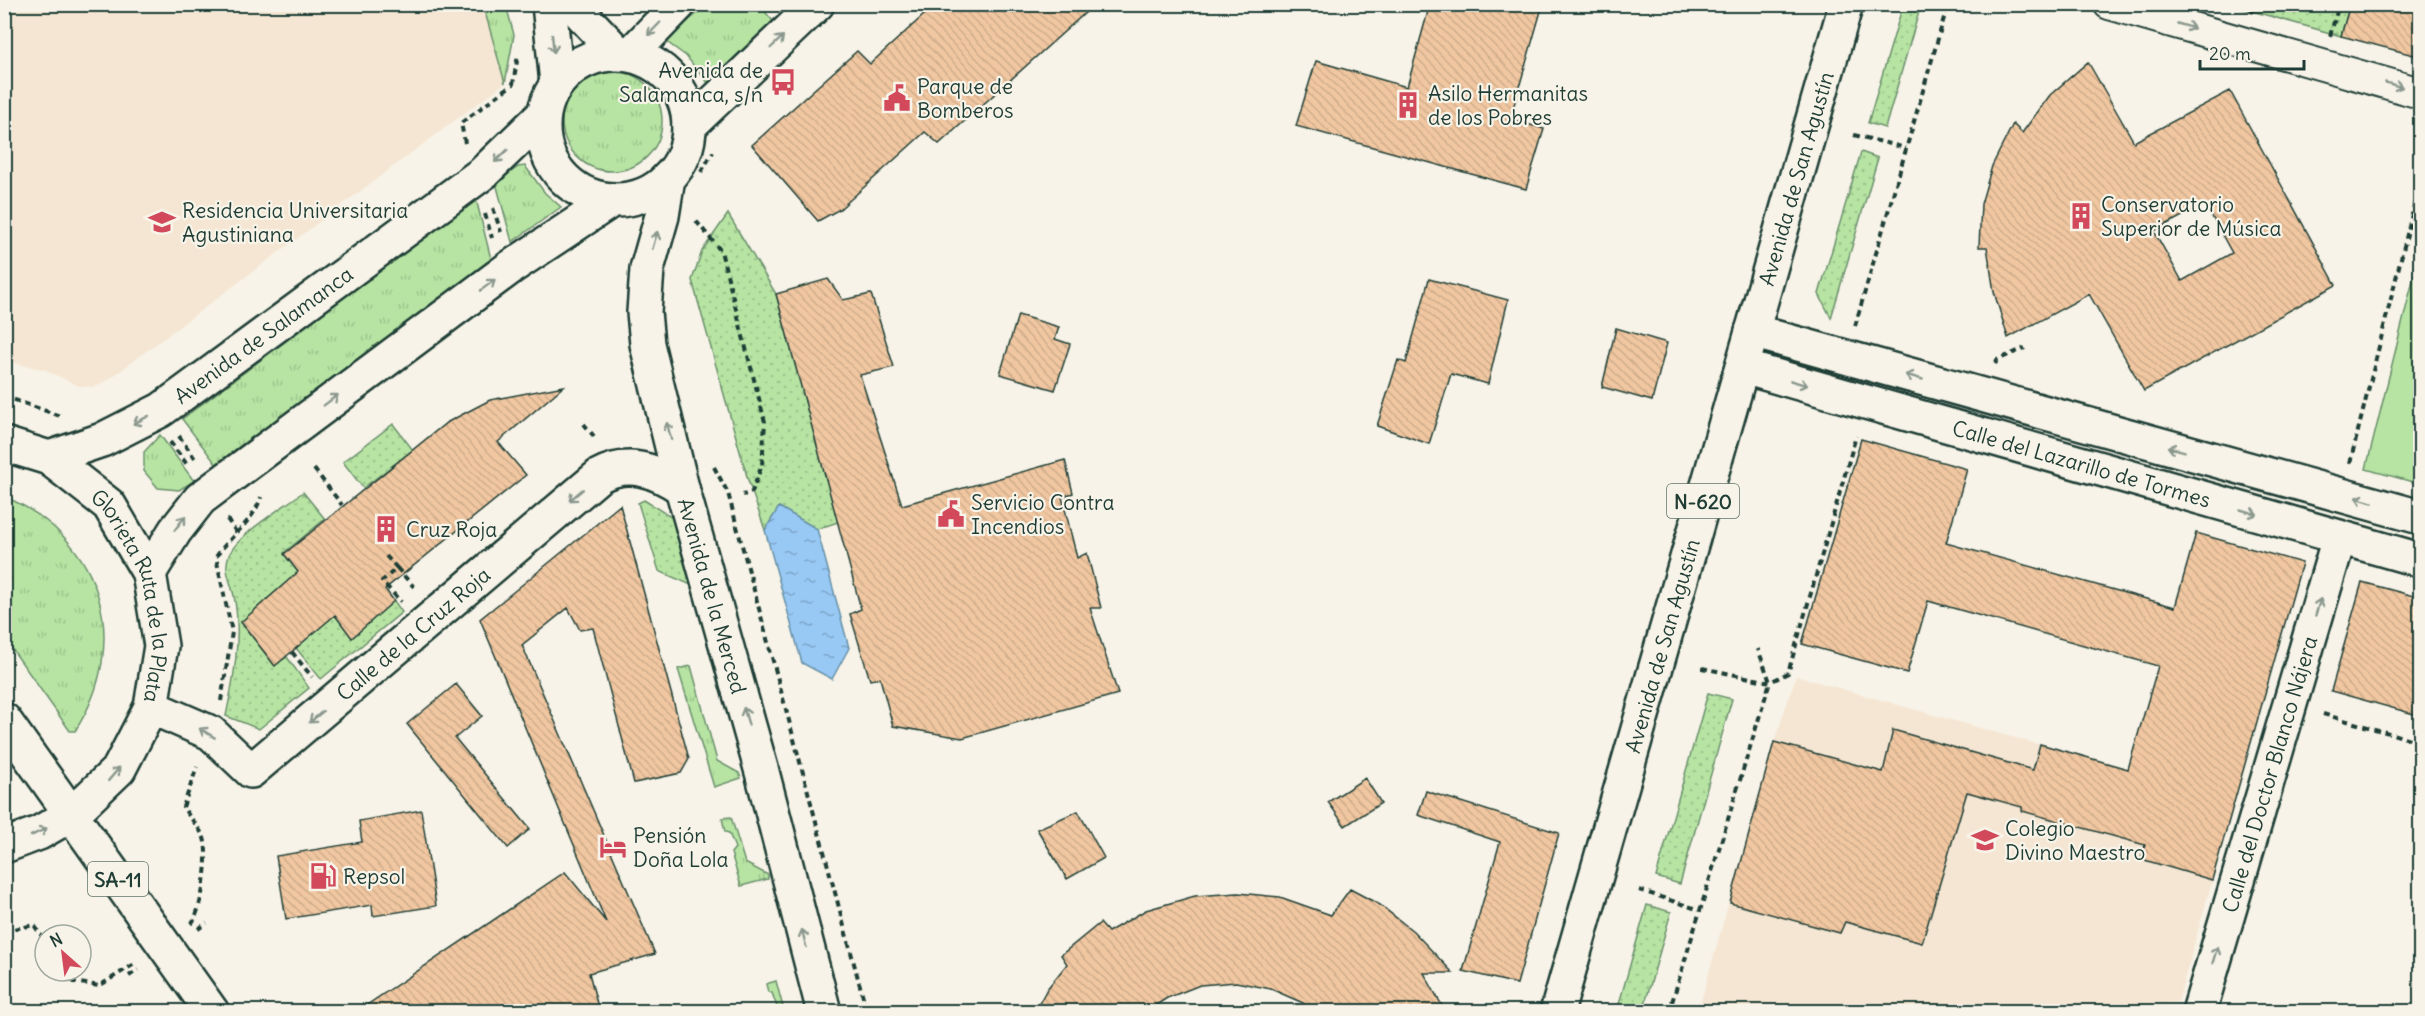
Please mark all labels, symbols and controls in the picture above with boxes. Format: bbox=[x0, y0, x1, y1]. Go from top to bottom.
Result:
one-way arrow bbox=[2176, 21, 2195, 32]
one-way arrow bbox=[647, 22, 661, 37]
one-way arrow bbox=[548, 33, 559, 53]
scale bar bbox=[2200, 33, 2304, 71]
one-way arrow bbox=[769, 34, 784, 49]
text: 20 m bbox=[2209, 42, 2251, 65]
place label: Avenida de Salamanca, s/n bbox=[619, 57, 763, 108]
bus stop icon: Avenida de Salamanca, s/n bbox=[768, 67, 798, 97]
street label: Avenida de San Agustín bbox=[1752, 68, 1839, 289]
place label: Parque de Bomberos bbox=[917, 73, 1014, 124]
place label: Asilo Hermanitas de los Pobres bbox=[1428, 80, 1588, 131]
one-way arrow bbox=[2384, 80, 2403, 91]
public building icon: Parque de Bomberos bbox=[882, 83, 912, 113]
building icon: Asilo Hermanitas de los Pobres bbox=[1393, 90, 1423, 120]
one-way arrow bbox=[494, 149, 509, 163]
place label: Conservatorio Superior de Música bbox=[2101, 191, 2281, 242]
place label: Residencia Universitaria Agustiniana bbox=[182, 197, 408, 248]
building icon: Conservatorio Superior de Música bbox=[2066, 201, 2096, 231]
school or university icon: Residencia Universitaria Agustiniana bbox=[147, 207, 177, 237]
one-way arrow bbox=[650, 231, 661, 250]
street label: Avenida de Salamanca bbox=[168, 260, 358, 409]
one-way arrow bbox=[479, 278, 495, 291]
one-way arrow bbox=[1904, 371, 1923, 382]
one-way arrow bbox=[1789, 378, 1808, 390]
one-way arrow bbox=[322, 394, 338, 407]
one-way arrow bbox=[133, 414, 150, 426]
street label: Calle del Lazarillo de Tormes bbox=[1949, 414, 2214, 513]
one-way arrow bbox=[663, 422, 675, 441]
one-way arrow bbox=[2167, 442, 2186, 454]
street label: Glorieta Ruta de la Plata bbox=[86, 483, 175, 705]
road number: N-620 bbox=[1667, 484, 1739, 518]
one-way arrow bbox=[569, 488, 584, 502]
place label: Servicio Contra Incendios bbox=[971, 489, 1114, 540]
one-way arrow bbox=[2355, 494, 2374, 505]
street label: Avenida de la Merced bbox=[672, 495, 753, 697]
public building icon: Servicio Contra Incendios bbox=[936, 499, 966, 529]
one-way arrow bbox=[2239, 507, 2258, 518]
building icon: Cruz Roja bbox=[371, 514, 401, 544]
one-way arrow bbox=[174, 516, 187, 532]
place label: Cruz Roja bbox=[406, 516, 497, 543]
street label: Avenida de San Agustín bbox=[1618, 536, 1706, 756]
street label: Calle de la Cruz Roja bbox=[331, 561, 495, 706]
one-way arrow bbox=[2313, 598, 2324, 617]
street label: Calle del Doctor Blanco Nájera bbox=[2216, 633, 2323, 916]
one-way arrow bbox=[740, 707, 751, 726]
one-way arrow bbox=[309, 710, 324, 724]
one-way arrow bbox=[199, 727, 216, 739]
one-way arrow bbox=[107, 767, 121, 782]
place label: Colegio Divino Maestro bbox=[2005, 815, 2145, 866]
place label: Pensión Doña Lola bbox=[633, 822, 729, 873]
one-way arrow bbox=[30, 825, 48, 837]
school or university icon: Colegio Divino Maestro bbox=[1970, 825, 2000, 855]
hotel icon: Pensión Doña Lola bbox=[598, 832, 628, 862]
fuel station icon: Repsol bbox=[308, 861, 338, 891]
road number: SA-11 bbox=[88, 862, 148, 896]
place label: Repsol bbox=[343, 863, 405, 890]
north arrow bbox=[33, 923, 93, 983]
text: N bbox=[46, 928, 66, 951]
one-way arrow bbox=[798, 929, 809, 948]
one-way arrow bbox=[2210, 946, 2221, 965]

